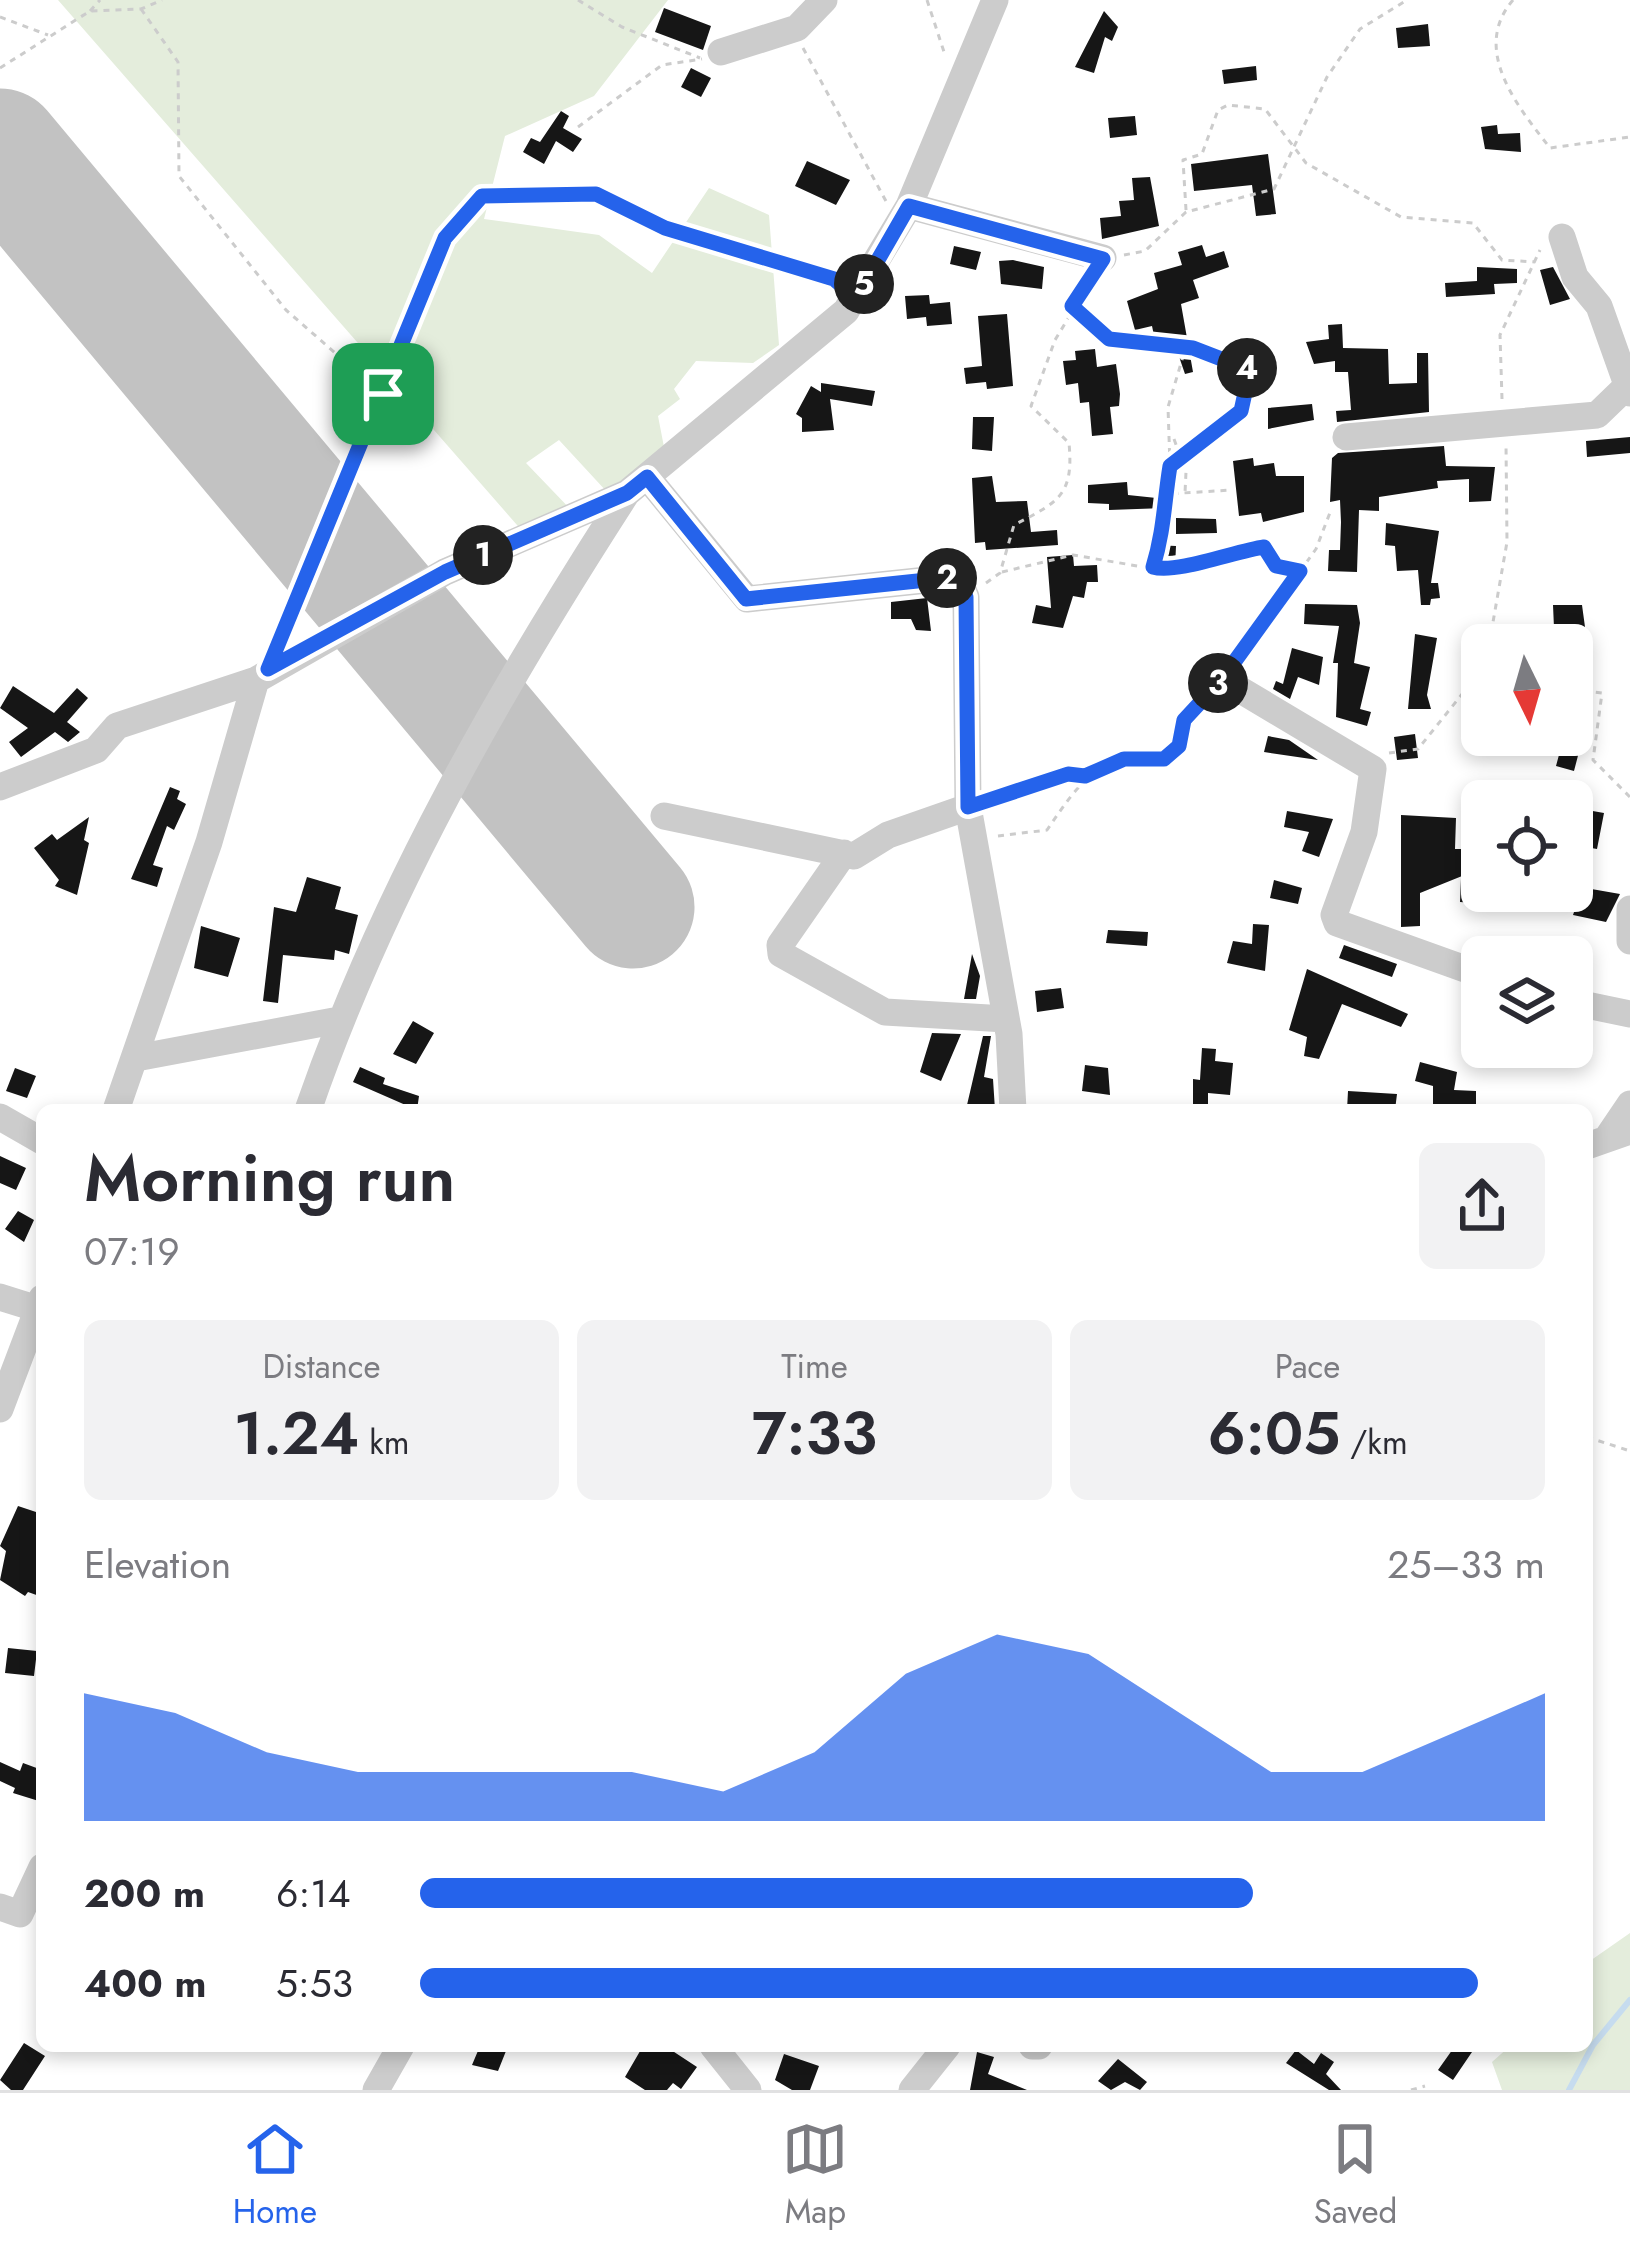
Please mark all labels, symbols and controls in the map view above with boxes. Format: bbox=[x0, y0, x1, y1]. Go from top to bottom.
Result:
pin: 5 bbox=[834, 254, 894, 314]
text: 5 bbox=[853, 260, 875, 307]
pin: 4 bbox=[1217, 338, 1277, 398]
pin bbox=[332, 343, 434, 445]
text: 4 bbox=[1235, 344, 1259, 391]
icon: arrive bbox=[350, 361, 416, 427]
pin: 1 bbox=[453, 525, 513, 585]
text: 1 bbox=[475, 531, 491, 578]
pin: 2 bbox=[917, 548, 977, 608]
text: 2 bbox=[936, 554, 958, 601]
north arrow bbox=[1461, 624, 1593, 756]
map controls bbox=[1461, 624, 1593, 1068]
pin: 3 bbox=[1188, 653, 1248, 713]
text: 3 bbox=[1208, 659, 1228, 706]
button: locate bbox=[1461, 780, 1593, 912]
button: layers bbox=[1461, 936, 1593, 1068]
text: Morning run bbox=[84, 1130, 455, 1226]
button: share bbox=[1419, 1143, 1545, 1269]
text: 07:19 bbox=[84, 1223, 180, 1280]
text: Distance bbox=[262, 1343, 381, 1390]
text: Time bbox=[781, 1343, 848, 1390]
text: Pace bbox=[1275, 1343, 1340, 1390]
text: 1.24 bbox=[234, 1390, 359, 1477]
text: 7:33 bbox=[752, 1390, 877, 1477]
text: 6:05 bbox=[1207, 1390, 1340, 1477]
text: km bbox=[359, 1419, 410, 1466]
text: /km bbox=[1340, 1419, 1408, 1466]
text: Elevation bbox=[84, 1536, 231, 1593]
text: 25–33 m bbox=[1387, 1536, 1545, 1593]
text: 200 m bbox=[84, 1865, 205, 1922]
text: 6:14 bbox=[276, 1865, 350, 1922]
text: 400 m bbox=[84, 1955, 207, 2012]
text: 5:53 bbox=[276, 1955, 353, 2012]
tab: Home bbox=[233, 2116, 317, 2235]
tab: Map bbox=[782, 2116, 848, 2235]
tab: Saved bbox=[1314, 2116, 1397, 2235]

